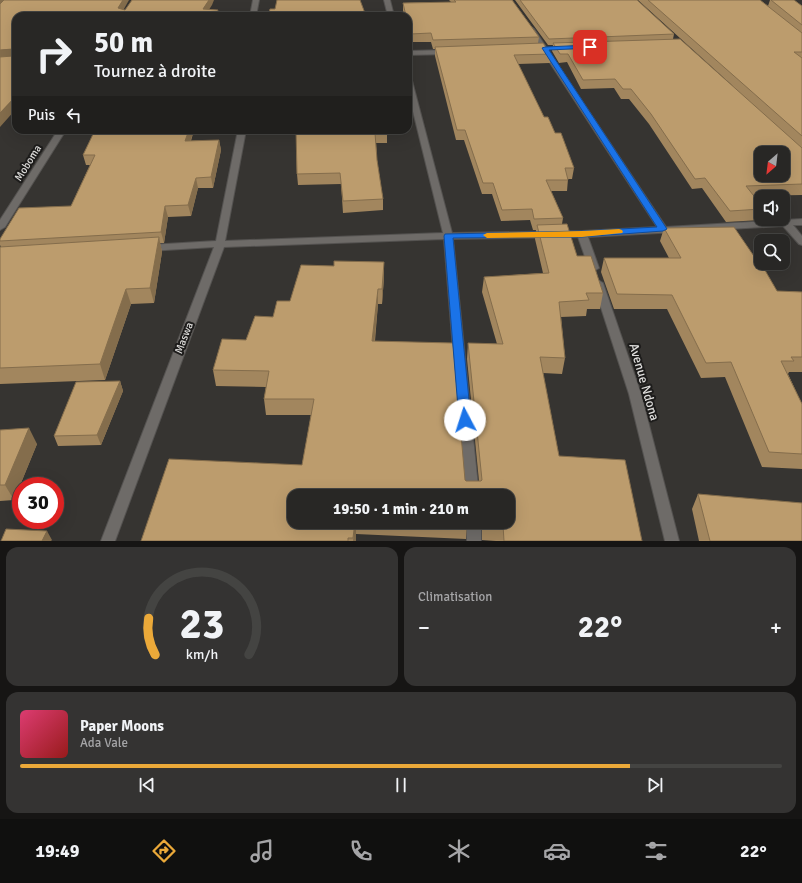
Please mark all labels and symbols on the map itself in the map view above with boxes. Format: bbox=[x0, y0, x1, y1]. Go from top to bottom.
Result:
pin bbox=[573, 30, 607, 64]
street label: Moboma bbox=[12, 142, 44, 184]
north arrow bbox=[754, 146, 790, 182]
street label: Maswa bbox=[172, 320, 196, 356]
street label: Avenue Ndona bbox=[625, 341, 663, 423]
position arrow bbox=[444, 399, 486, 441]
speed limit sign: 30 bbox=[12, 477, 64, 529]

